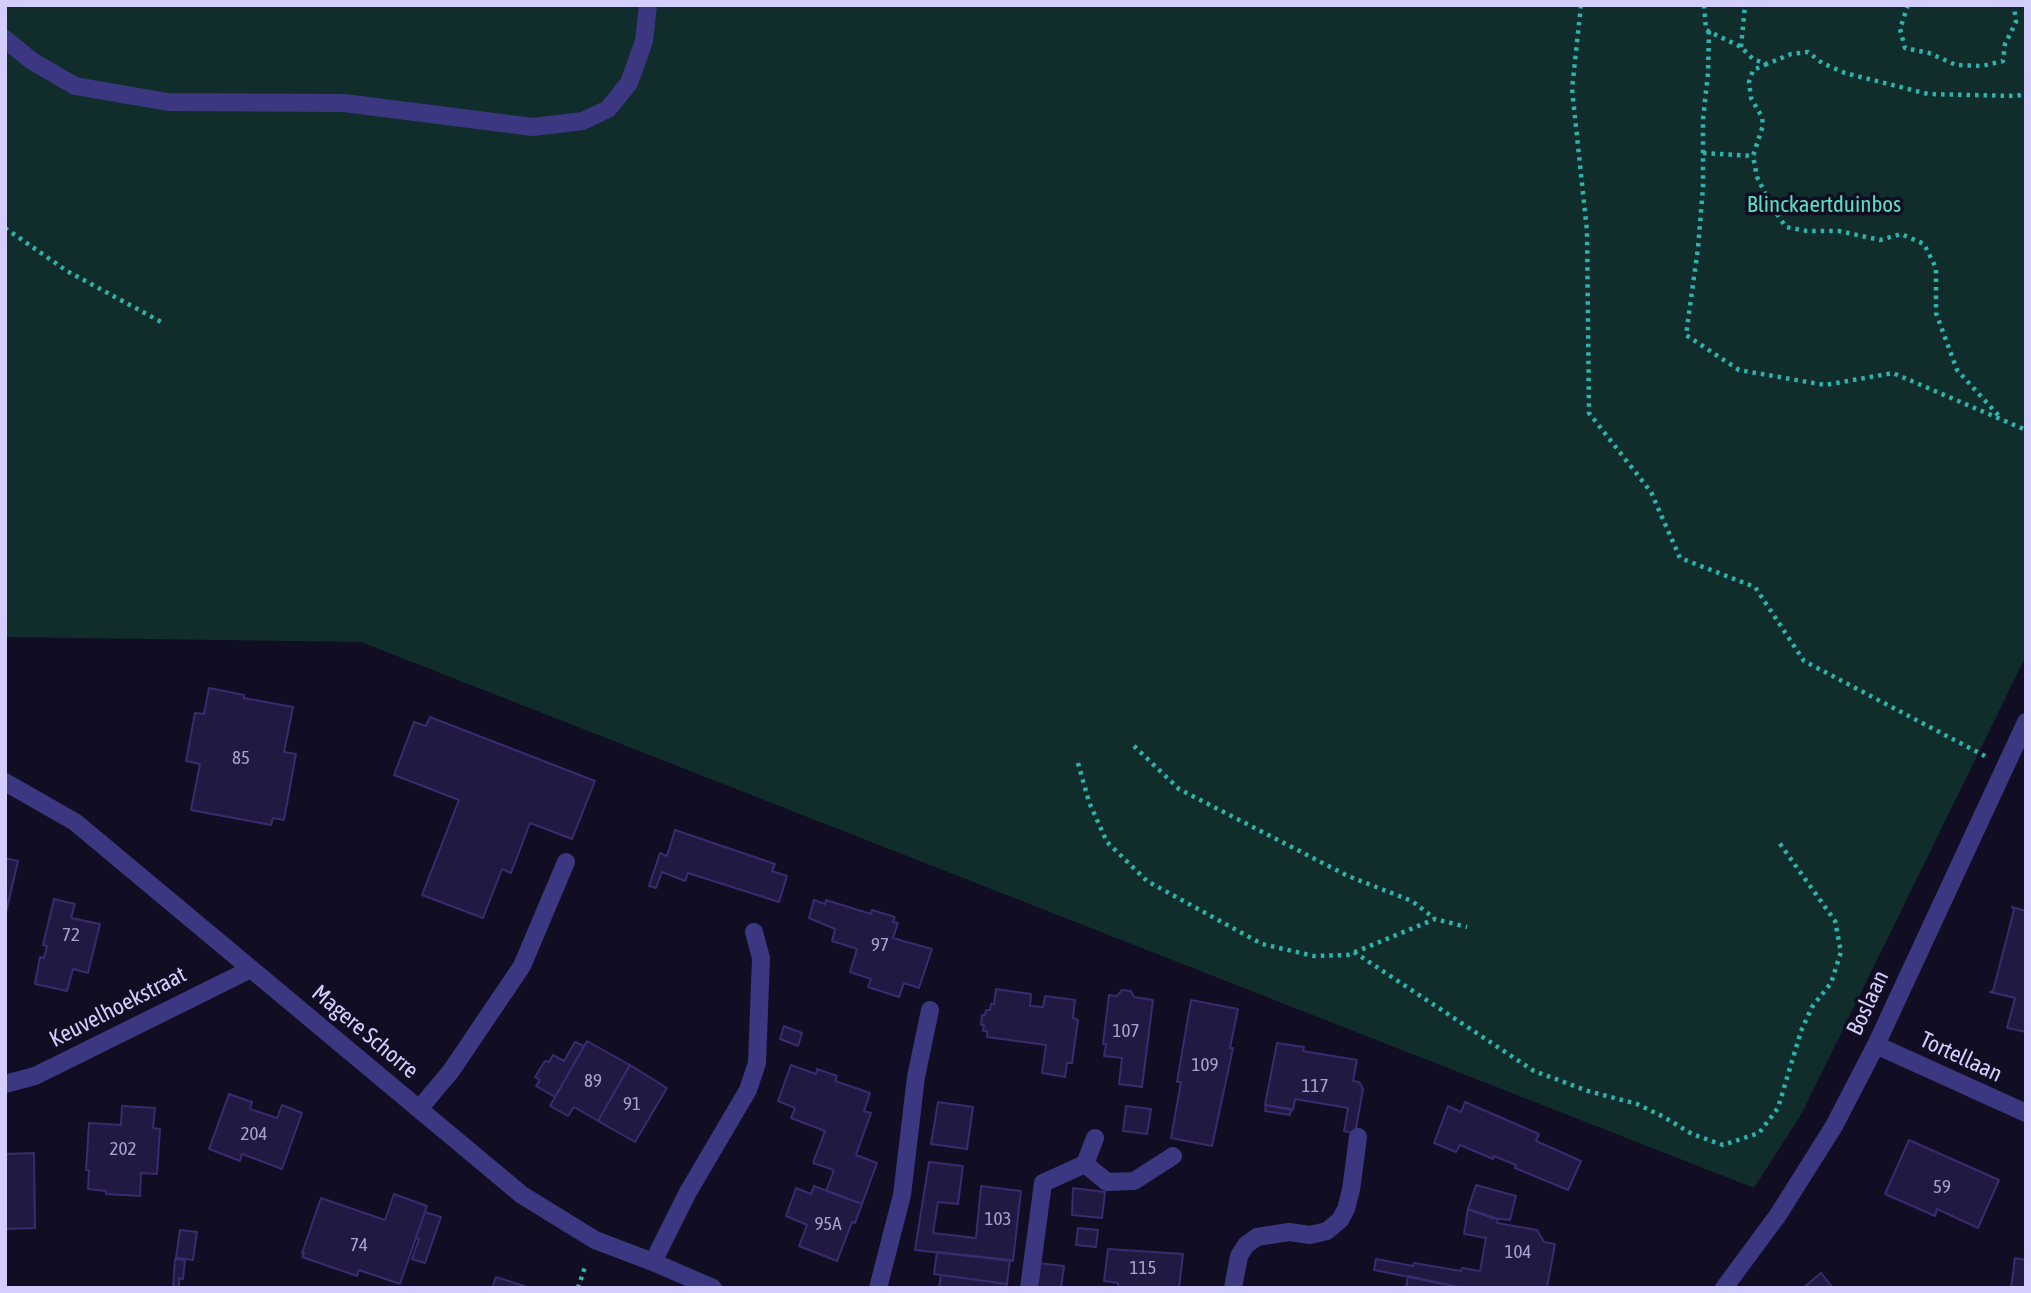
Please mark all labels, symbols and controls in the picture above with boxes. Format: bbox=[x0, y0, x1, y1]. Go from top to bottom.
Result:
park label: Blinckaertduinbos bbox=[1747, 191, 1901, 219]
house number: 85 bbox=[232, 747, 250, 769]
house number: 72 bbox=[62, 924, 80, 946]
house number: 97 bbox=[871, 934, 889, 956]
street label: Keuvelhoekstraat bbox=[45, 961, 191, 1053]
street label: Boslaan bbox=[1841, 966, 1895, 1040]
street label: Magere Schorre bbox=[306, 979, 424, 1085]
house number: 107 bbox=[1113, 1020, 1139, 1042]
street label: Tortellaan bbox=[1915, 1026, 2007, 1088]
house number: 109 bbox=[1192, 1054, 1218, 1076]
house number: 89 bbox=[584, 1070, 602, 1092]
house number: 117 bbox=[1302, 1075, 1328, 1097]
house number: 91 bbox=[623, 1093, 641, 1115]
house number: 204 bbox=[241, 1123, 267, 1145]
house number: 202 bbox=[110, 1138, 136, 1160]
house number: 59 bbox=[1933, 1176, 1951, 1198]
house number: 103 bbox=[985, 1208, 1011, 1230]
house number: 95A bbox=[814, 1213, 842, 1235]
house number: 74 bbox=[350, 1234, 368, 1256]
house number: 104 bbox=[1505, 1241, 1531, 1263]
house number: 115 bbox=[1130, 1257, 1156, 1279]

